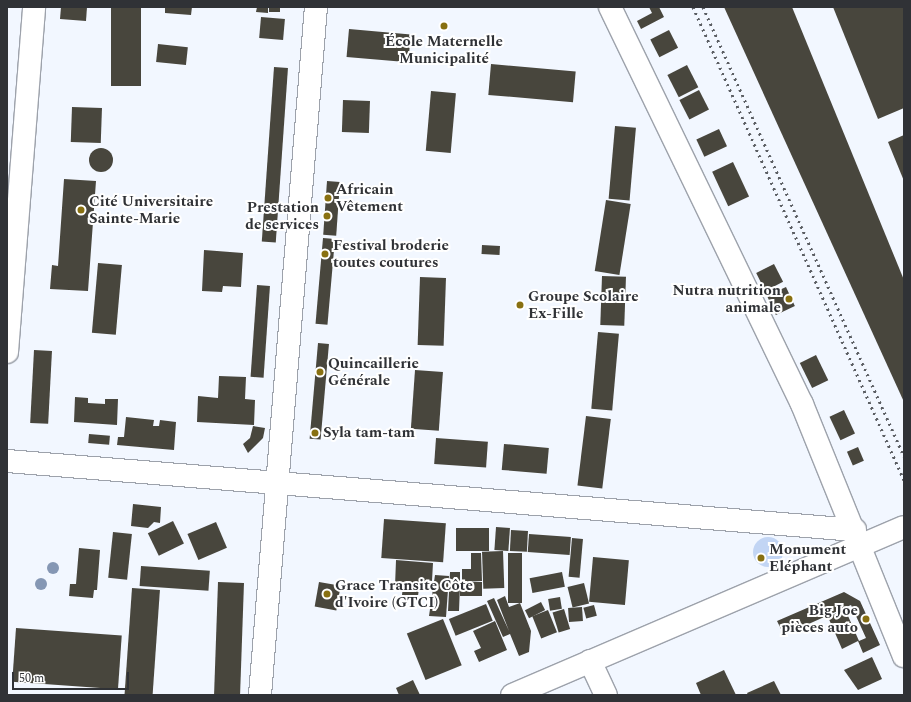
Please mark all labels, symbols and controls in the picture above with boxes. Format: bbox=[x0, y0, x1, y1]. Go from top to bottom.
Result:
marker: École Maternelle Municipalité bbox=[439, 21, 449, 31]
place label: École Maternelle Municipalité bbox=[385, 32, 503, 67]
place label: Africain Vêtement bbox=[336, 180, 403, 215]
place label: Cité Universitaire Sainte-Marie bbox=[89, 192, 213, 227]
marker: Africain Vêtement bbox=[323, 193, 333, 203]
place label: Prestation de services bbox=[245, 198, 319, 233]
marker: Cité Universitaire Sainte-Marie bbox=[76, 205, 86, 215]
marker: Prestation de services bbox=[322, 211, 332, 221]
place label: Festival broderie toutes coutures bbox=[333, 236, 449, 271]
marker: Festival broderie toutes coutures bbox=[320, 249, 330, 259]
place label: Nutra nutrition animale bbox=[673, 281, 781, 316]
place label: Groupe Scolaire Ex-Fille bbox=[528, 287, 639, 322]
marker: Nutra nutrition animale bbox=[784, 294, 794, 304]
marker: Groupe Scolaire Ex-Fille bbox=[515, 300, 525, 310]
place label: Quincaillerie Générale bbox=[328, 354, 419, 389]
marker: Quincaillerie Générale bbox=[315, 367, 325, 377]
place label: Syla tam-tam bbox=[323, 424, 415, 442]
marker: Syla tam-tam bbox=[310, 428, 320, 438]
place label: Monument Eléphant bbox=[769, 540, 846, 575]
marker: Monument Eléphant bbox=[756, 553, 766, 563]
place label: Grace Transite Côte d'Ivoire (GTCI) bbox=[335, 576, 473, 611]
marker: Grace Transite Côte d'Ivoire (GTCI) bbox=[322, 589, 332, 599]
place label: Big Joe pièces auto bbox=[781, 601, 858, 636]
marker: Big Joe pièces auto bbox=[861, 614, 871, 624]
scale bar bbox=[14, 664, 131, 690]
text: 50 m bbox=[19, 669, 44, 688]

